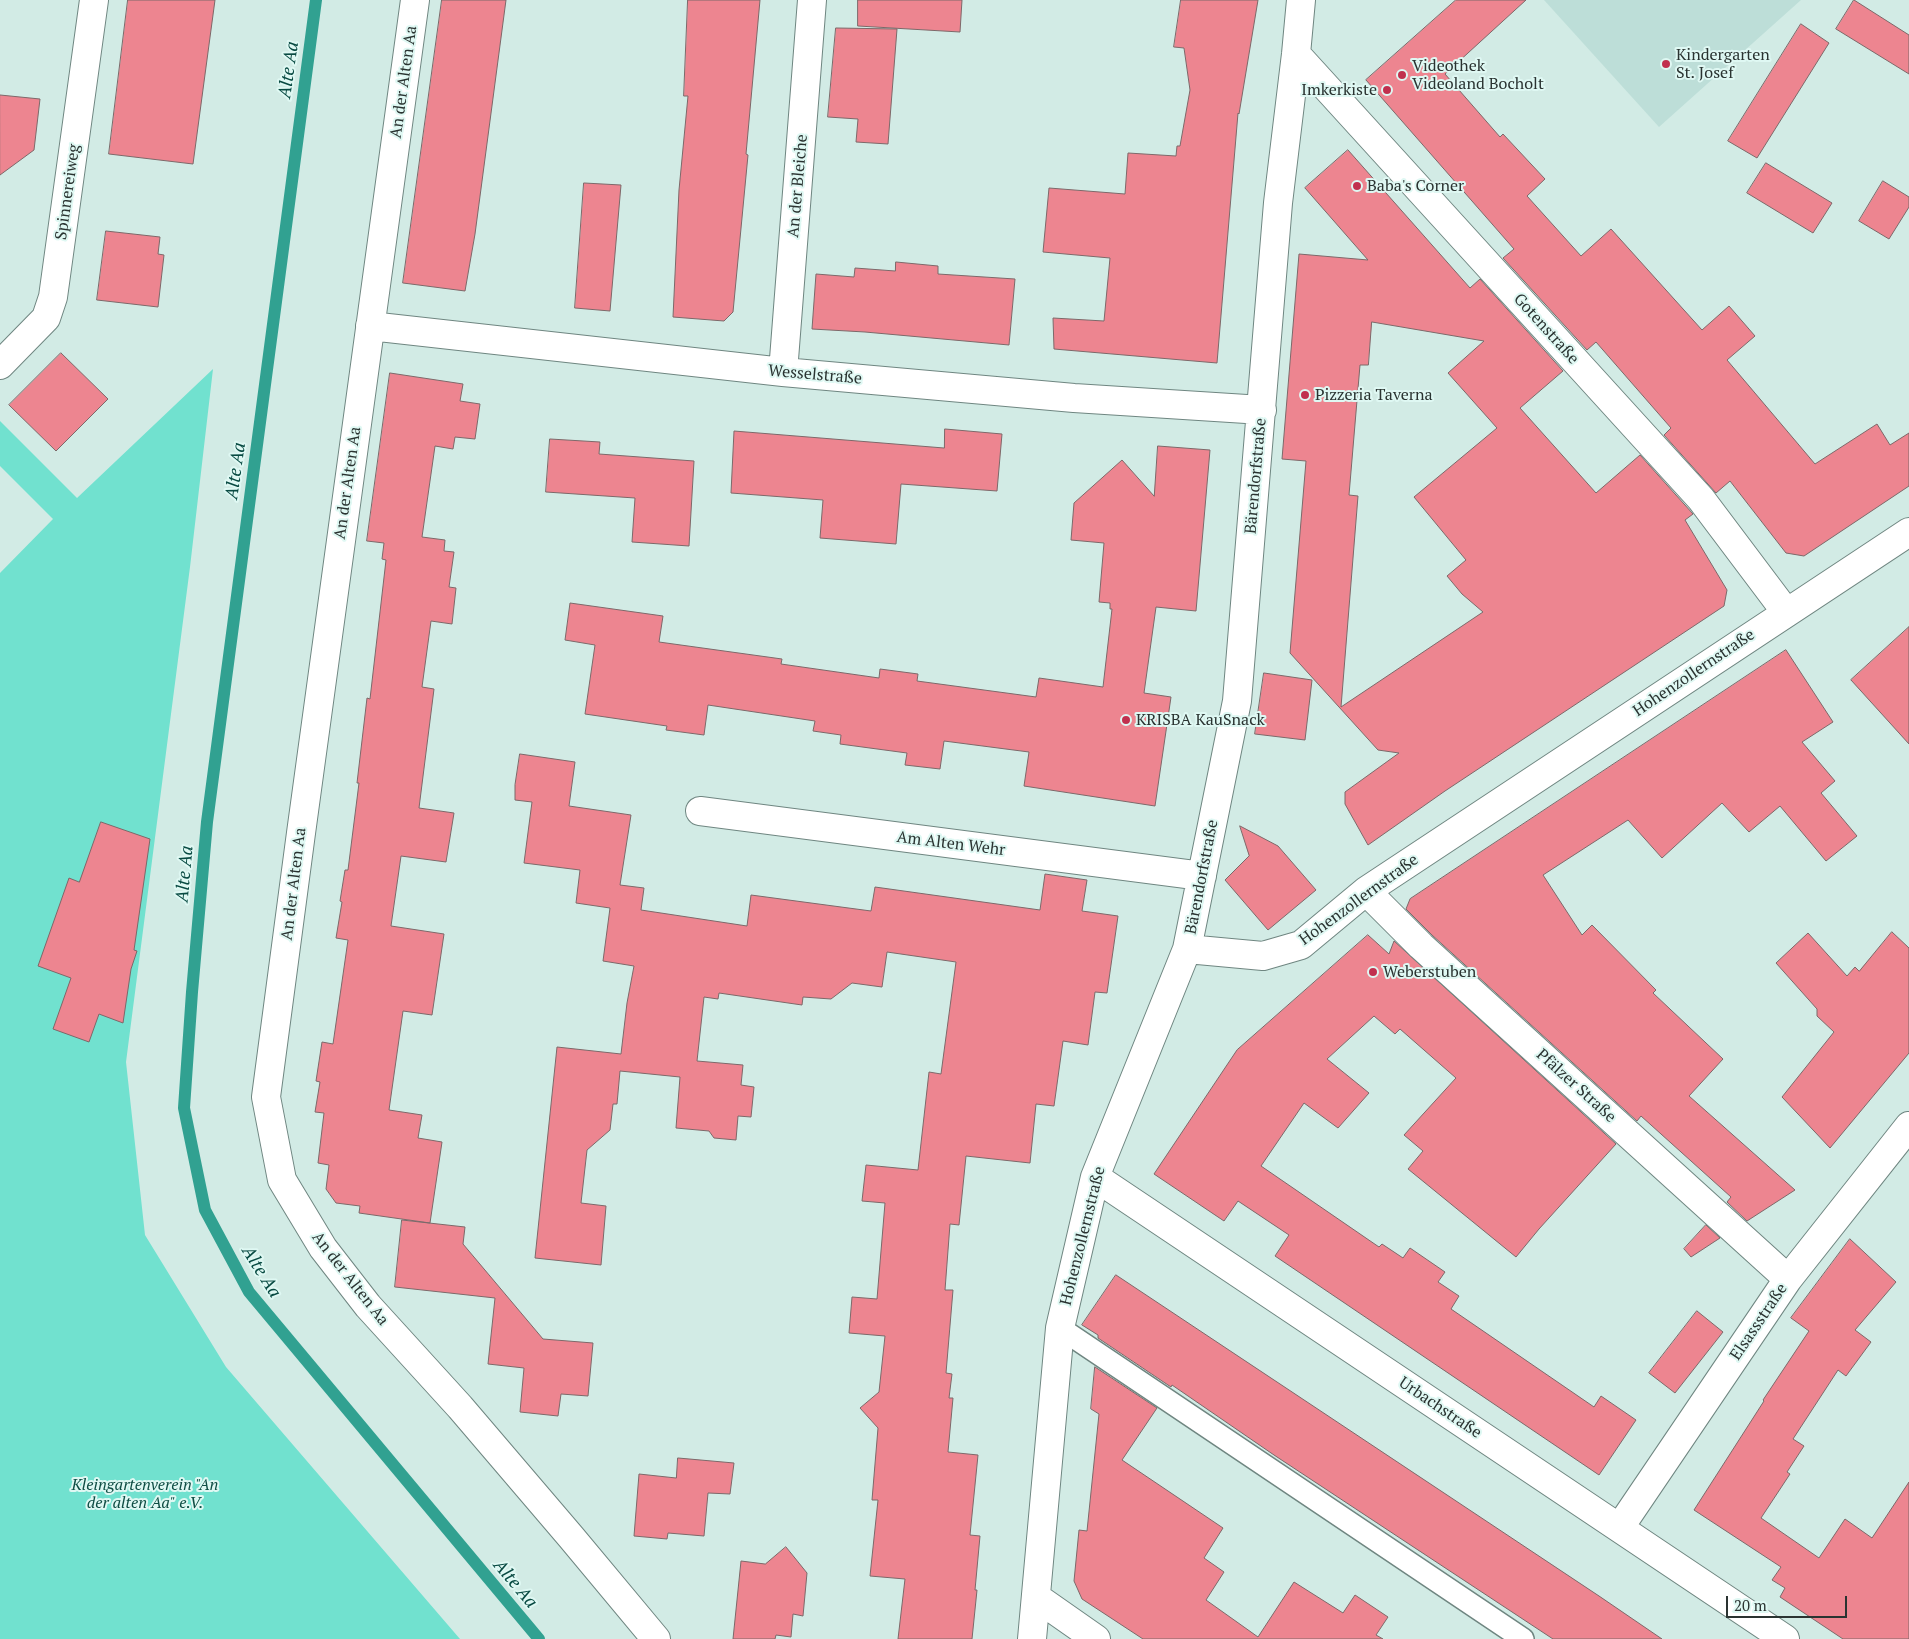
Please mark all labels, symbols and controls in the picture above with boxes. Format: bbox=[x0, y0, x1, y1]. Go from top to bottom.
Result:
street label: An der Alten Aa bbox=[387, 25, 421, 139]
water label: Alte Aa bbox=[274, 40, 304, 100]
place label: Kindergarten St. Josef bbox=[1676, 45, 1770, 83]
place label: Videothek Videoland Bocholt bbox=[1412, 56, 1544, 94]
marker: Kindergarten St. Josef bbox=[1660, 58, 1672, 70]
marker: Videothek Videoland Bocholt bbox=[1396, 69, 1408, 81]
place label: Imkerkiste bbox=[1301, 80, 1377, 100]
marker: Imkerkiste bbox=[1381, 84, 1393, 96]
street label: An der Bleiche bbox=[784, 134, 812, 238]
street label: Spinnereiweg bbox=[52, 143, 84, 241]
place label: Baba's Corner bbox=[1367, 176, 1464, 196]
marker: Baba's Corner bbox=[1351, 180, 1363, 192]
street label: Gotenstraße bbox=[1509, 290, 1583, 368]
street label: Wesselstraße bbox=[767, 361, 863, 389]
place label: Pizzeria Taverna bbox=[1315, 385, 1432, 405]
marker: Pizzeria Taverna bbox=[1299, 389, 1311, 401]
street label: Bärendorfstraße bbox=[1241, 417, 1271, 535]
street label: An der Alten Aa bbox=[331, 426, 365, 540]
water label: Alte Aa bbox=[221, 441, 251, 501]
street label: Hohenzollernstraße bbox=[1630, 625, 1758, 721]
place label: KRISBA KauSnack bbox=[1136, 710, 1265, 730]
marker: KRISBA KauSnack bbox=[1120, 714, 1132, 726]
street label: Bärendorfstraße bbox=[1181, 818, 1223, 936]
street label: An der Alten Aa bbox=[278, 827, 310, 941]
street label: Am Alten Wehr bbox=[896, 828, 1006, 860]
water label: Alte Aa bbox=[172, 845, 198, 903]
street label: Hohenzollernstraße bbox=[1296, 850, 1422, 950]
place label: Weberstuben bbox=[1383, 962, 1476, 982]
marker: Weberstuben bbox=[1367, 966, 1379, 978]
street label: Pfälzer Straße bbox=[1532, 1045, 1620, 1127]
street label: Hohenzollernstraße bbox=[1056, 1165, 1110, 1307]
street label: An der Alten Aa bbox=[308, 1228, 392, 1330]
water label: Alte Aa bbox=[237, 1242, 285, 1302]
street label: Elsassstraße bbox=[1726, 1280, 1792, 1364]
street label: Urbachstraße bbox=[1395, 1373, 1485, 1443]
park label: Kleingartenverein "An der alten Aa" e.V. bbox=[72, 1475, 218, 1513]
water label: Alte Aa bbox=[488, 1555, 542, 1613]
scale bar bbox=[1729, 1586, 1850, 1618]
text: 20 m bbox=[1734, 1595, 1767, 1615]

